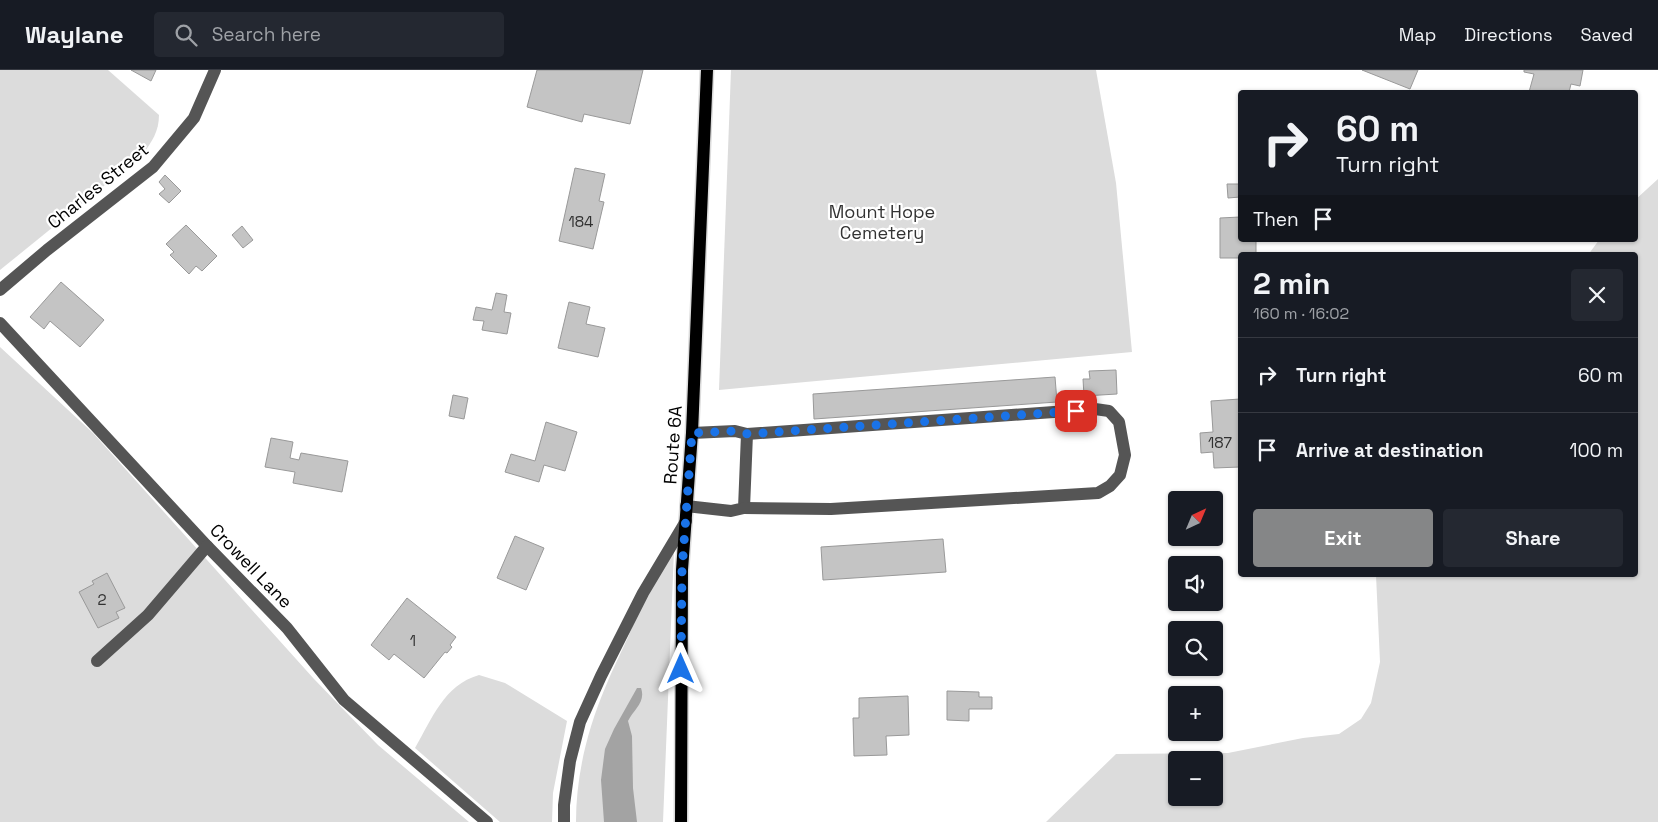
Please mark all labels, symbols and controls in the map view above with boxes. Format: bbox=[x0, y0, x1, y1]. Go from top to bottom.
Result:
search box bbox=[154, 12, 504, 57]
text: Waylane bbox=[25, 19, 124, 50]
icon: search bbox=[172, 21, 200, 49]
text: Search here bbox=[212, 22, 321, 47]
text: Map bbox=[1399, 23, 1436, 46]
text: Directions bbox=[1464, 23, 1553, 46]
text: Saved bbox=[1581, 23, 1633, 46]
text: 60 m bbox=[1336, 107, 1419, 151]
icon: right bbox=[1253, 110, 1318, 175]
street label: Charles Street bbox=[42, 138, 153, 234]
text: Turn right bbox=[1336, 150, 1439, 178]
park label: Mount Hope Cemetery bbox=[829, 200, 935, 244]
icon: arrive bbox=[1309, 205, 1337, 233]
text: Then bbox=[1253, 207, 1299, 232]
house number: 184 bbox=[569, 212, 594, 231]
text: 2 min bbox=[1253, 264, 1331, 303]
button: close bbox=[1571, 269, 1623, 321]
text: 160 m · 16:02 bbox=[1253, 303, 1349, 324]
icon: right bbox=[1253, 361, 1281, 389]
text: Turn right bbox=[1296, 363, 1386, 388]
text: 60 m bbox=[1578, 363, 1623, 388]
pin bbox=[1055, 390, 1097, 432]
icon: arrive bbox=[1062, 397, 1090, 425]
street label: Route 6A bbox=[658, 405, 687, 485]
house number: 187 bbox=[1208, 433, 1232, 452]
icon: arrive bbox=[1253, 436, 1281, 464]
text: Arrive at destination bbox=[1296, 438, 1484, 463]
text: 100 m bbox=[1569, 438, 1623, 463]
north arrow bbox=[1168, 491, 1222, 546]
map controls bbox=[1168, 491, 1223, 806]
button: Exit bbox=[1253, 509, 1433, 567]
button: Share bbox=[1443, 509, 1623, 567]
street label: Crowell Lane bbox=[205, 518, 298, 613]
button: sound bbox=[1168, 556, 1223, 611]
house number: 2 bbox=[97, 590, 107, 609]
button: search bbox=[1168, 621, 1223, 676]
house number: 1 bbox=[410, 631, 416, 650]
position arrow bbox=[654, 642, 706, 694]
button: + bbox=[1168, 686, 1223, 741]
button: − bbox=[1168, 751, 1223, 806]

